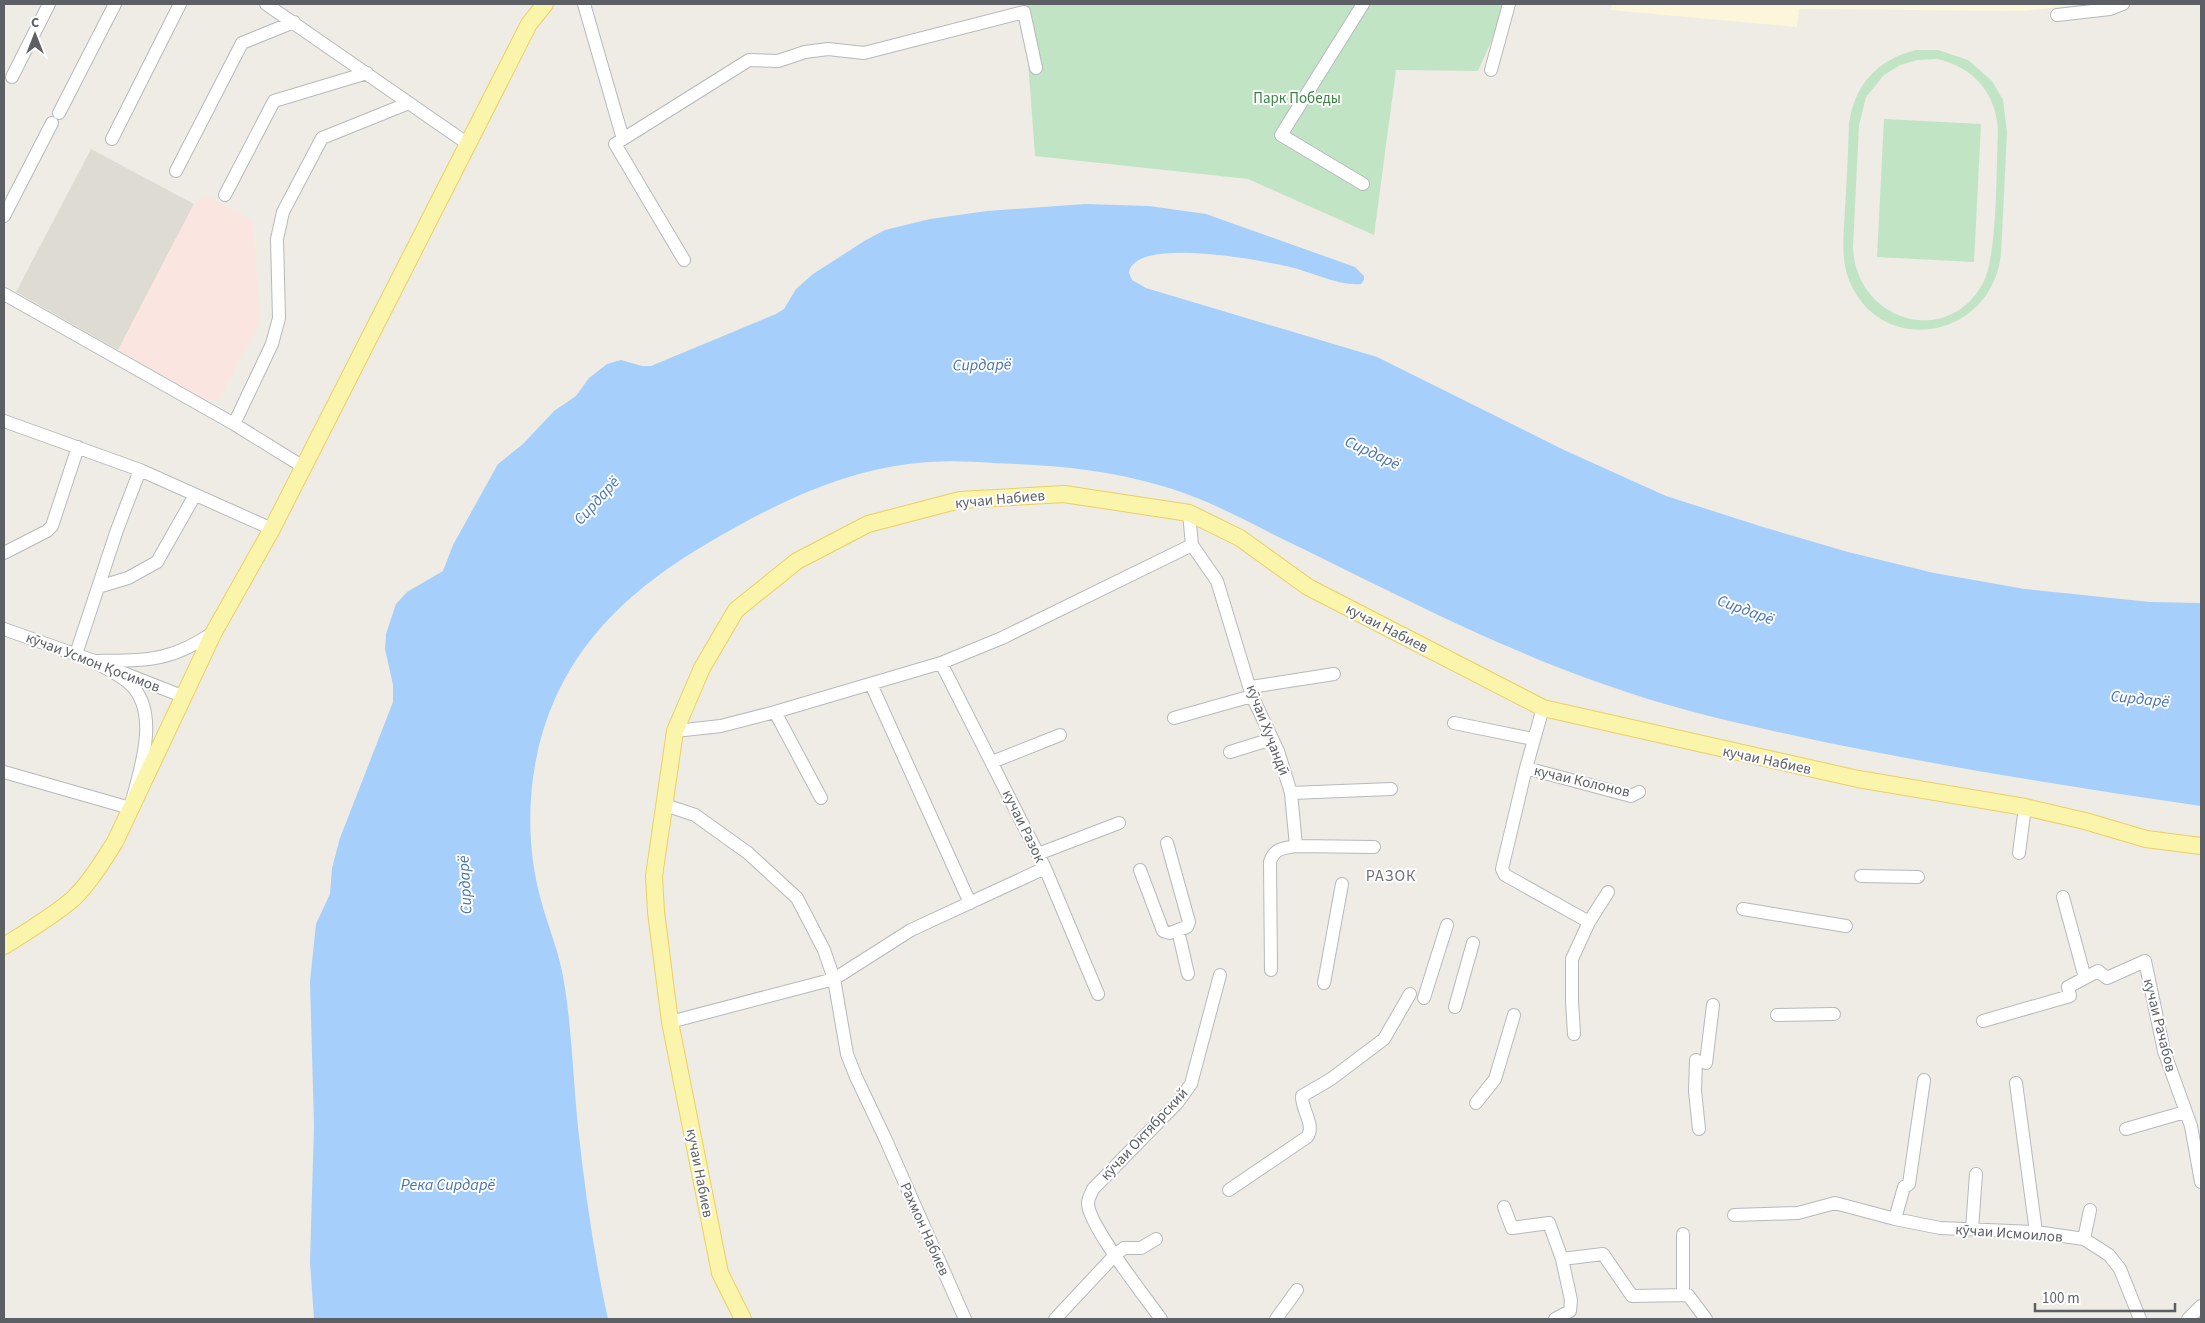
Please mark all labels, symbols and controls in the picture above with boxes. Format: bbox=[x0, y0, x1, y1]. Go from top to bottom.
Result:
north arrow bbox=[10, 10, 60, 60]
text: С bbox=[31, 13, 39, 33]
park label: Парк Победы bbox=[1253, 88, 1341, 109]
water label: Сирдарё bbox=[952, 353, 1012, 377]
water label: Сирдарё bbox=[1341, 431, 1404, 475]
water label: Сирдарё bbox=[569, 471, 625, 530]
street label: кучаи Набиев bbox=[954, 485, 1046, 514]
water label: Сирдарё bbox=[1714, 590, 1777, 630]
street label: кучаи Набиев bbox=[1342, 599, 1432, 658]
street label: кӯчаи Усмон Қосимов bbox=[23, 627, 163, 698]
street label: кӯчаи Хуҷандӣ bbox=[1241, 682, 1294, 779]
water label: Сирдарё bbox=[2110, 685, 2171, 713]
street label: кучаи Набиев bbox=[1721, 741, 1813, 780]
street label: кучаи Колонов bbox=[1532, 760, 1632, 803]
street label: кучаи Разок bbox=[997, 786, 1050, 867]
water label: Сирдарё bbox=[452, 855, 478, 915]
district label: РАЗОК bbox=[1366, 865, 1416, 887]
street label: кучаи Рачабов bbox=[2138, 976, 2181, 1074]
street label: кӯчаи Октябрский bbox=[1096, 1083, 1193, 1185]
street label: кучаи Набиев bbox=[681, 1127, 718, 1220]
water label: Река Сирдарё bbox=[401, 1174, 495, 1196]
street label: Рахмон Набиев bbox=[895, 1179, 955, 1280]
street label: кӯчаи Исмоилов bbox=[1955, 1219, 2064, 1248]
scale bar bbox=[2035, 1280, 2175, 1312]
text: 100 m bbox=[2042, 1288, 2080, 1309]

